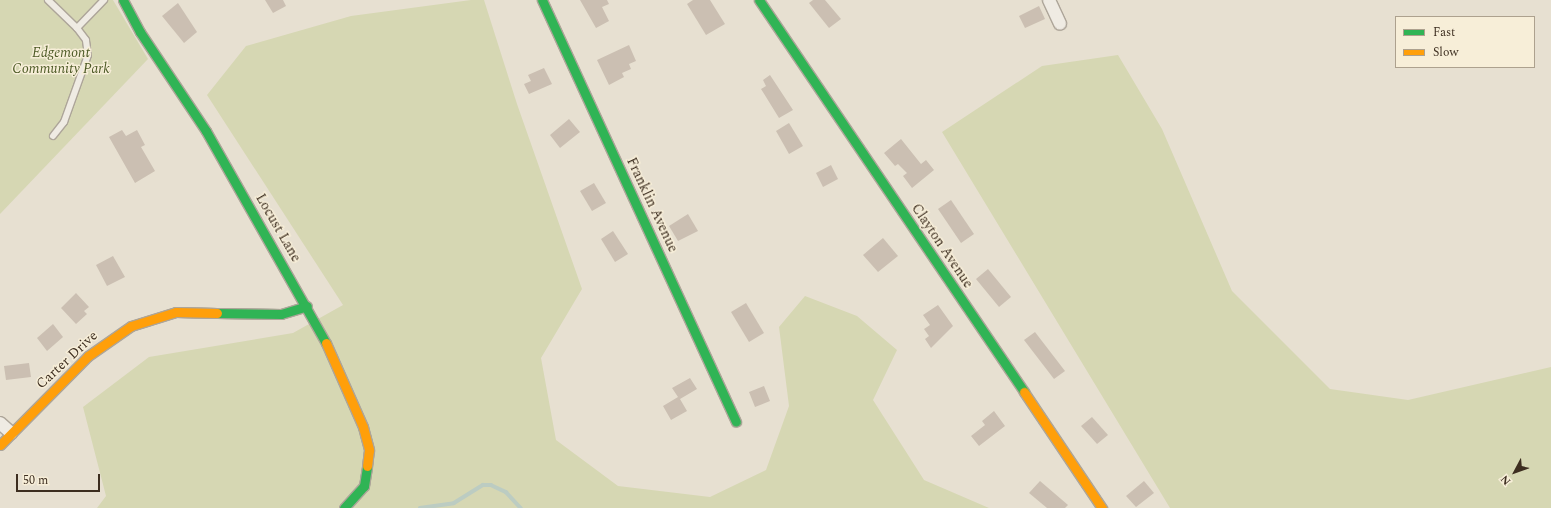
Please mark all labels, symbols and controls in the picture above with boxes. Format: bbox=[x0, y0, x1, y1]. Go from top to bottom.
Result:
legend bbox=[1395, 16, 1535, 68]
text: Fast bbox=[1433, 23, 1455, 42]
text: Slow bbox=[1433, 43, 1458, 62]
park label: Edgemont Community Park bbox=[12, 45, 110, 78]
street label: Franklin Avenue bbox=[623, 155, 681, 255]
street label: Locust Lane bbox=[252, 191, 304, 265]
street label: Clayton Avenue bbox=[908, 201, 976, 291]
street label: Carter Drive bbox=[33, 327, 101, 393]
north arrow bbox=[1495, 452, 1535, 492]
scale bar bbox=[18, 466, 102, 492]
text: 50 m bbox=[23, 471, 48, 490]
text: N bbox=[1496, 471, 1515, 489]

